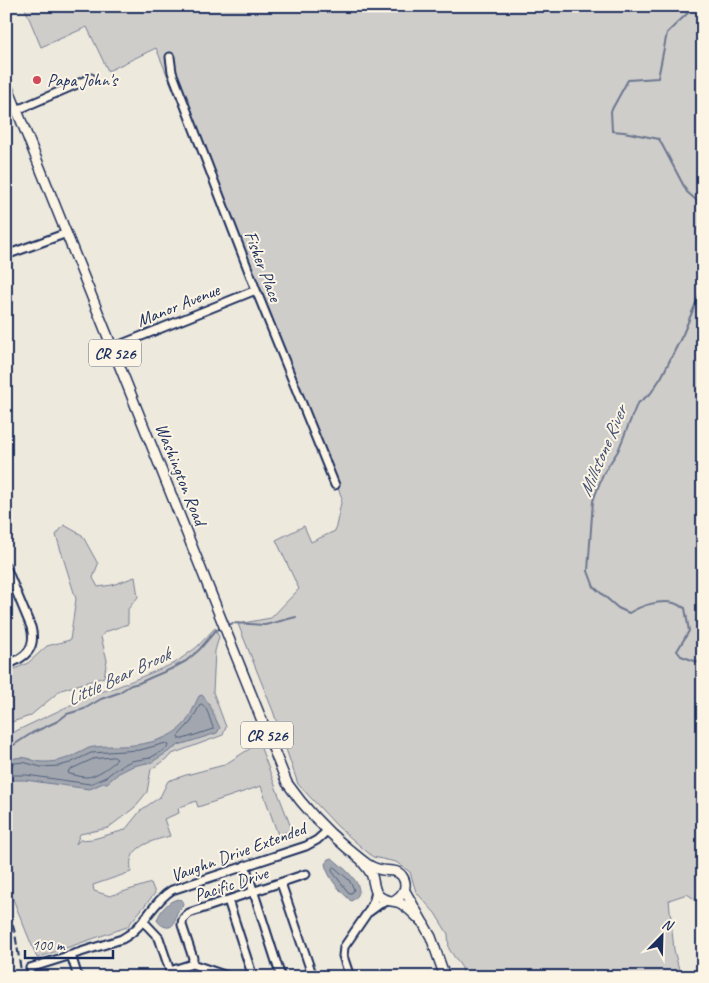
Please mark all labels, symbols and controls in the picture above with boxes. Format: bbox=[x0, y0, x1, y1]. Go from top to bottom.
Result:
place label: Papa John's bbox=[47, 69, 119, 91]
marker: Papa John's bbox=[31, 74, 43, 86]
street label: Fisher Place bbox=[239, 228, 287, 305]
street label: Manor Avenue bbox=[133, 278, 224, 332]
road number: CR 526 bbox=[89, 339, 141, 366]
water label: Millstone River bbox=[573, 399, 634, 500]
street label: Washington Road bbox=[151, 420, 213, 531]
water label: Little Bear Brook bbox=[63, 641, 178, 711]
road number: CR 526 bbox=[241, 722, 293, 748]
street label: Vaughn Drive Extended bbox=[168, 816, 311, 887]
street label: Pacific Drive bbox=[191, 861, 272, 906]
north arrow bbox=[636, 910, 686, 960]
text: N bbox=[660, 915, 676, 935]
scale bar bbox=[25, 928, 112, 960]
text: 100 m bbox=[32, 936, 66, 955]

